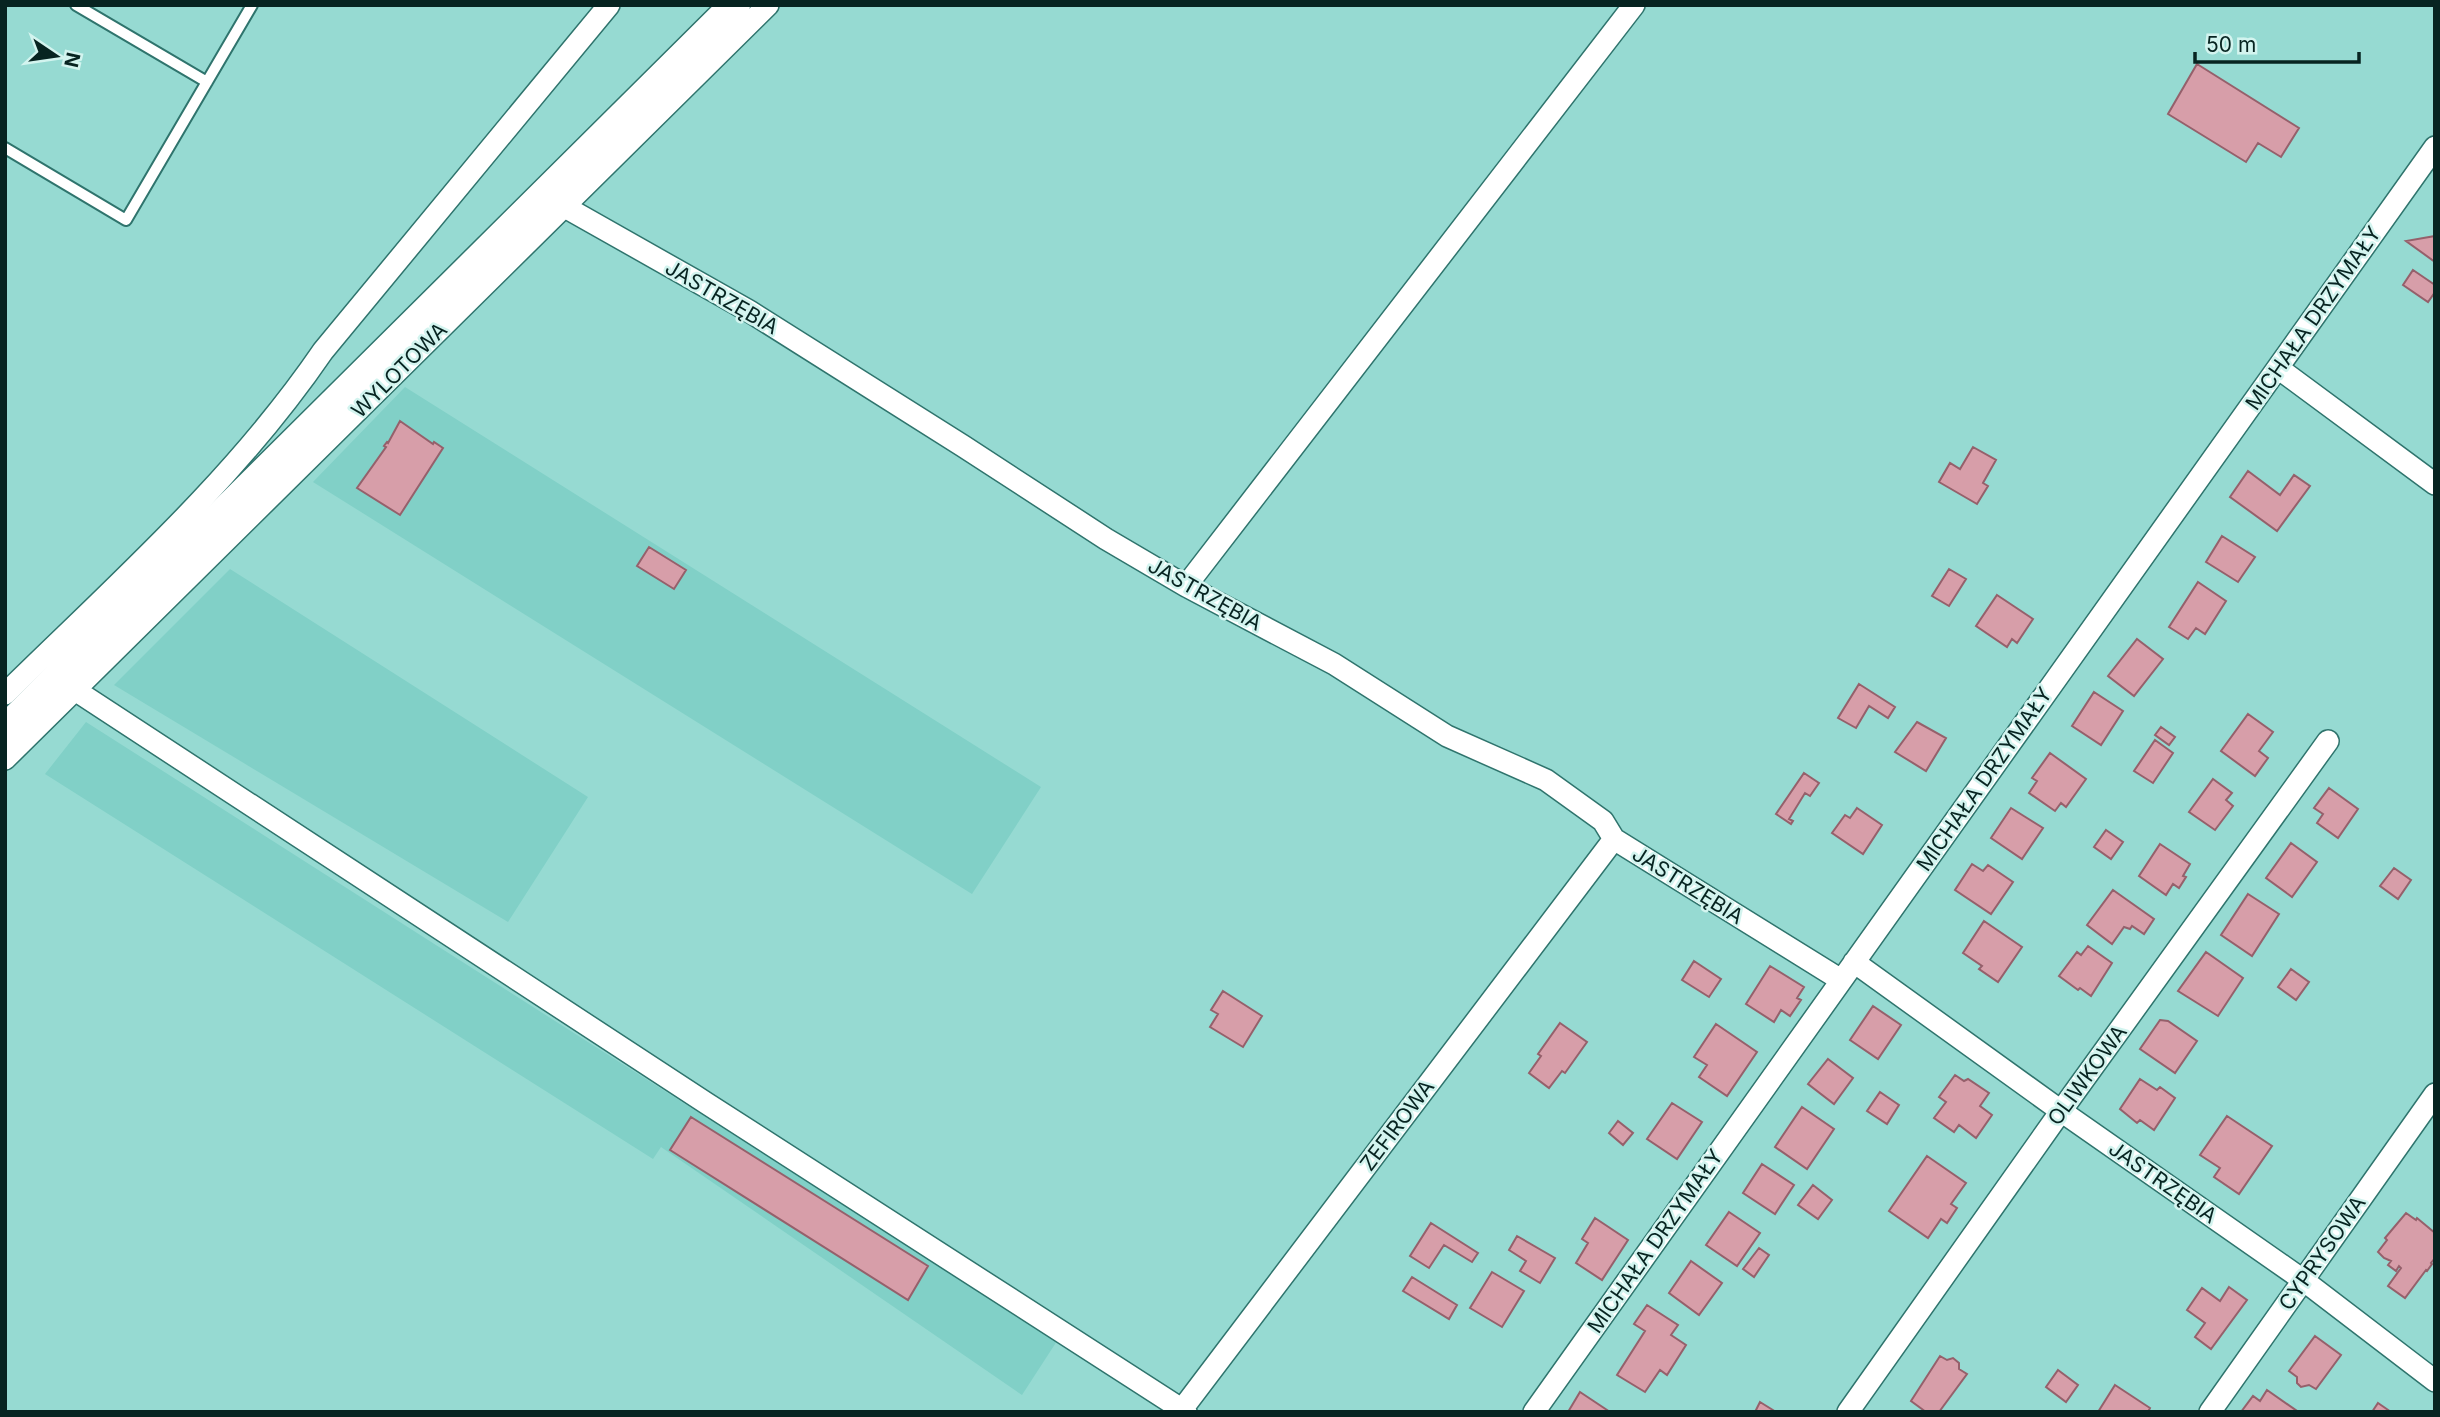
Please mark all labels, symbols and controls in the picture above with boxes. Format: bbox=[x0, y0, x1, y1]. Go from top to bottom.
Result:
north arrow bbox=[21, 21, 91, 91]
scale bar bbox=[2195, 21, 2360, 65]
text: 50 m bbox=[2206, 32, 2256, 57]
text: N bbox=[59, 50, 85, 69]
street label: MICHAŁA DRZYMAŁY bbox=[2240, 221, 2386, 415]
street label: JASTRZĘBIA bbox=[661, 255, 783, 339]
street label: WYLOTOWA bbox=[346, 317, 452, 423]
street label: JASTRZĘBIA bbox=[1144, 552, 1266, 636]
street label: MICHAŁA DRZYMAŁY bbox=[1911, 682, 2057, 876]
street label: JASTRZĘBIA bbox=[1628, 841, 1748, 929]
street label: OLIWKOWA bbox=[2042, 1020, 2132, 1130]
street label: ZEFIROWA bbox=[1355, 1075, 1439, 1175]
street label: JASTRZĘBIA bbox=[2104, 1136, 2222, 1228]
street label: MICHAŁA DRZYMAŁY bbox=[1582, 1144, 1728, 1338]
street label: CYPRYSOWA bbox=[2273, 1191, 2371, 1315]

